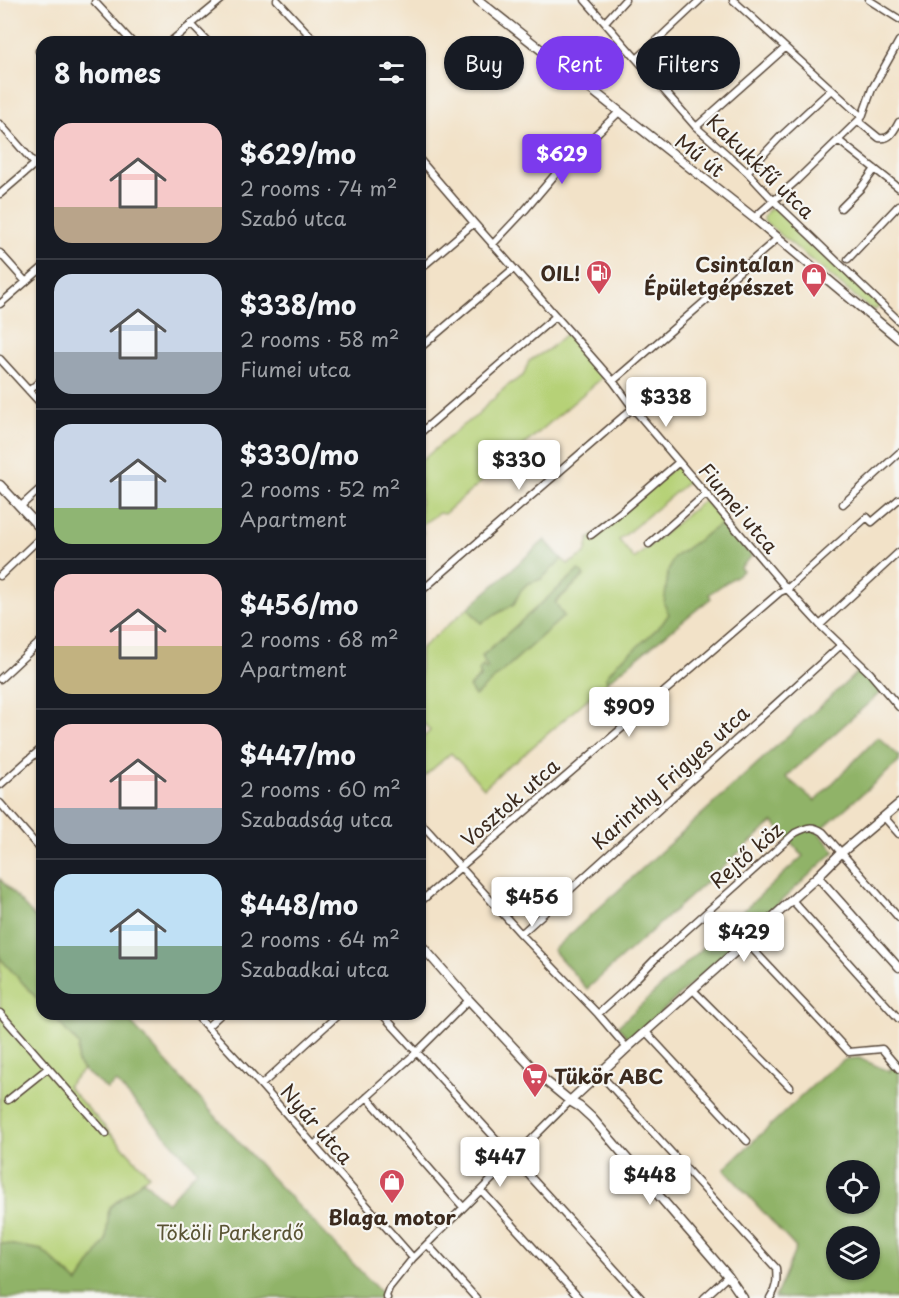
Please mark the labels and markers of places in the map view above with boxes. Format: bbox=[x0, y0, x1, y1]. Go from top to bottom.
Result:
pin: $629 bbox=[526, 134, 598, 185]
place label: Csintalan Épületgépészet bbox=[644, 249, 794, 302]
place label: OIL! bbox=[541, 258, 580, 288]
fuel station icon: OIL! bbox=[584, 258, 614, 296]
shop icon: Csintalan Épületgépészet bbox=[799, 261, 829, 299]
pin: $338 bbox=[630, 377, 702, 428]
pin: $330 bbox=[483, 440, 555, 491]
pin: $909 bbox=[593, 687, 665, 738]
pin: $456 bbox=[496, 877, 568, 928]
pin: $429 bbox=[708, 912, 780, 963]
supermarket icon: Tükör ABC bbox=[520, 1061, 550, 1099]
place label: Tükör ABC bbox=[554, 1061, 663, 1091]
pin: $447 bbox=[464, 1137, 536, 1188]
pin: $448 bbox=[614, 1155, 686, 1206]
shop icon: Blaga motor bbox=[377, 1167, 407, 1205]
place label: Blaga motor bbox=[328, 1202, 456, 1232]

